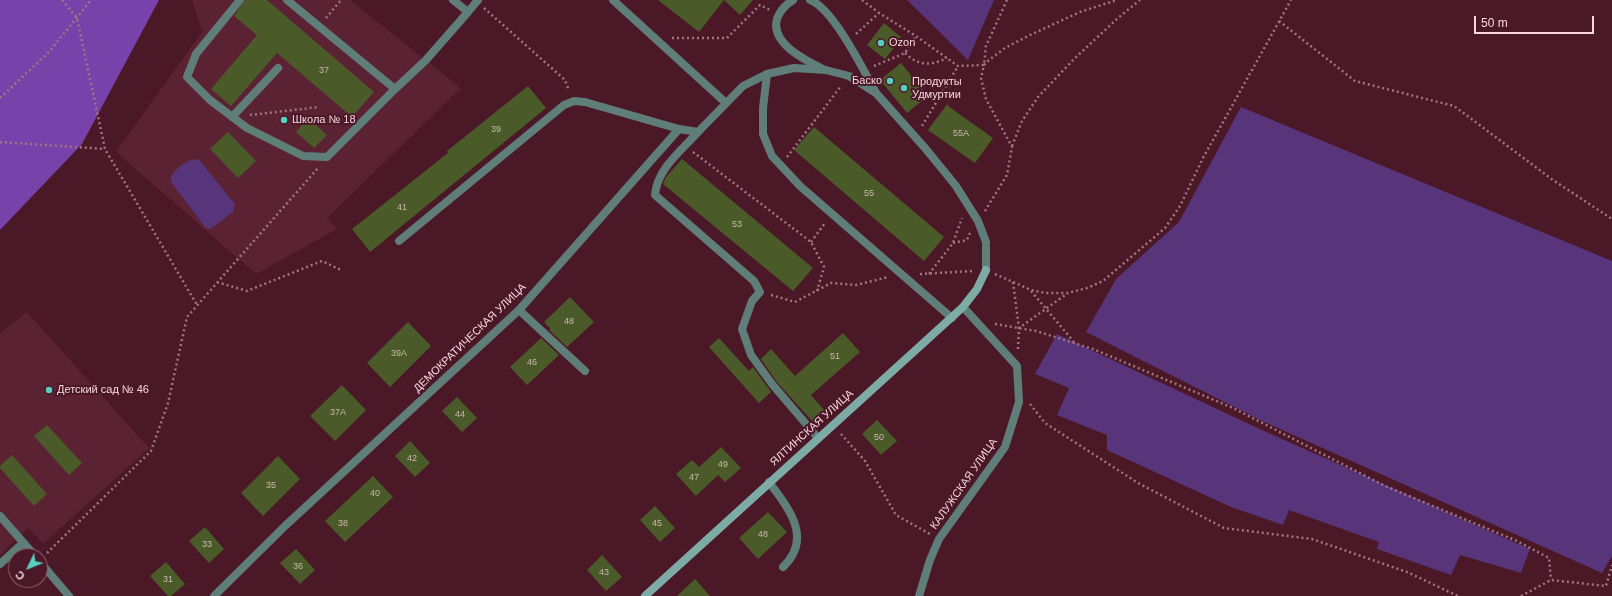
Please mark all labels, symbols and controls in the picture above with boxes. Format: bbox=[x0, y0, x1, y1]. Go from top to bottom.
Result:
scale bar bbox=[1476, 8, 1596, 34]
text: 50 m bbox=[1481, 16, 1508, 30]
place label: Ozon bbox=[889, 36, 915, 50]
marker: Ozon bbox=[876, 38, 886, 48]
house number: 37 bbox=[319, 66, 329, 76]
place label: Баско bbox=[852, 74, 882, 88]
place label: Продукты Удмуртии bbox=[912, 75, 962, 101]
marker: Баско bbox=[885, 76, 895, 86]
marker: Продукты Удмуртии bbox=[899, 83, 909, 93]
place label: Школа № 18 bbox=[292, 113, 356, 127]
marker: Школа № 18 bbox=[279, 115, 289, 125]
house number: 39 bbox=[491, 125, 501, 135]
house number: 55А bbox=[953, 129, 969, 139]
house number: 55 bbox=[864, 189, 874, 199]
house number: 41 bbox=[397, 203, 407, 213]
house number: 53 bbox=[732, 220, 742, 230]
street label: ДЕМОКРАТИЧЕСКАЯ УЛИЦА bbox=[411, 281, 529, 395]
house number: 48 bbox=[564, 317, 574, 327]
house number: 39А bbox=[391, 349, 407, 359]
house number: 51 bbox=[830, 352, 840, 362]
house number: 46 bbox=[527, 358, 537, 368]
place label: Детский сад № 46 bbox=[57, 383, 149, 397]
marker: Детский сад № 46 bbox=[44, 385, 54, 395]
street label: ЯЛТИНСКАЯ УЛИЦА bbox=[768, 387, 856, 469]
house number: 37А bbox=[330, 408, 346, 418]
house number: 44 bbox=[455, 410, 465, 420]
house number: 50 bbox=[874, 433, 884, 443]
street label: КАЛУЖСКАЯ УЛИЦА bbox=[928, 436, 1000, 532]
house number: 42 bbox=[407, 454, 417, 464]
house number: 49 bbox=[718, 460, 728, 470]
house number: 47 bbox=[689, 473, 699, 483]
house number: 35 bbox=[266, 481, 276, 491]
house number: 40 bbox=[370, 489, 380, 499]
house number: 38 bbox=[338, 519, 348, 529]
house number: 45 bbox=[652, 519, 662, 529]
house number: 48 bbox=[758, 530, 768, 540]
house number: 33 bbox=[202, 540, 212, 550]
north arrow bbox=[8, 548, 48, 588]
house number: 36 bbox=[293, 562, 303, 572]
house number: 43 bbox=[599, 568, 609, 578]
text: С bbox=[13, 569, 27, 583]
house number: 31 bbox=[163, 575, 173, 585]

